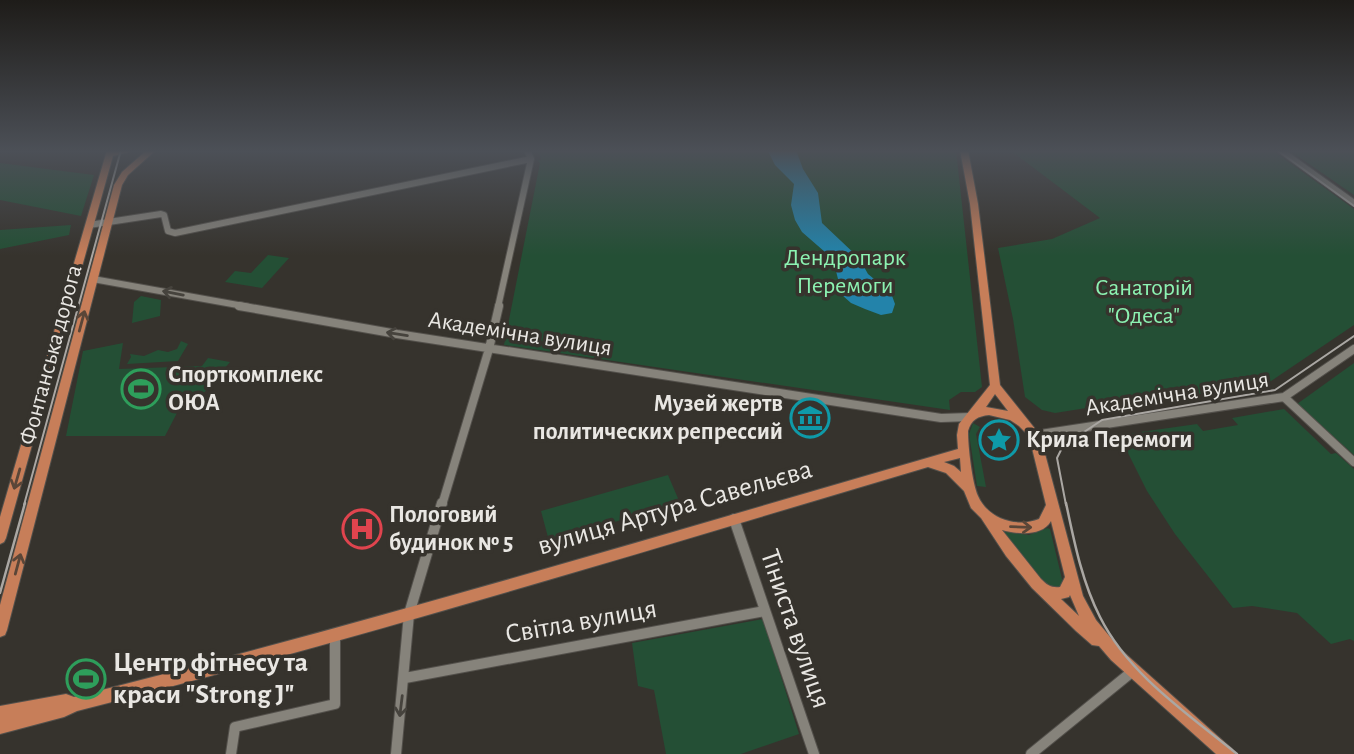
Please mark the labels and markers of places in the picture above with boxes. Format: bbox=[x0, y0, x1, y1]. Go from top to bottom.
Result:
place label: Спорткомплекс ОЮА bbox=[168, 363, 323, 415]
sports icon: Спорткомплекс ОЮА bbox=[120, 368, 162, 410]
place label: Музей жертв политических репрессий bbox=[533, 392, 783, 444]
museum icon: Музей жертв политических репрессий bbox=[789, 397, 831, 439]
place icon: Крила Перемоги bbox=[978, 419, 1020, 461]
place label: Крила Перемоги bbox=[1026, 428, 1192, 452]
place label: Пологовий будинок № 5 bbox=[389, 503, 513, 555]
hospital icon: Пологовий будинок № 5 bbox=[341, 508, 383, 550]
place label: Центр фітнесу та краси "Strong J" bbox=[113, 649, 308, 709]
sports icon: Центр фітнесу та краси "Strong J" bbox=[65, 658, 107, 700]

